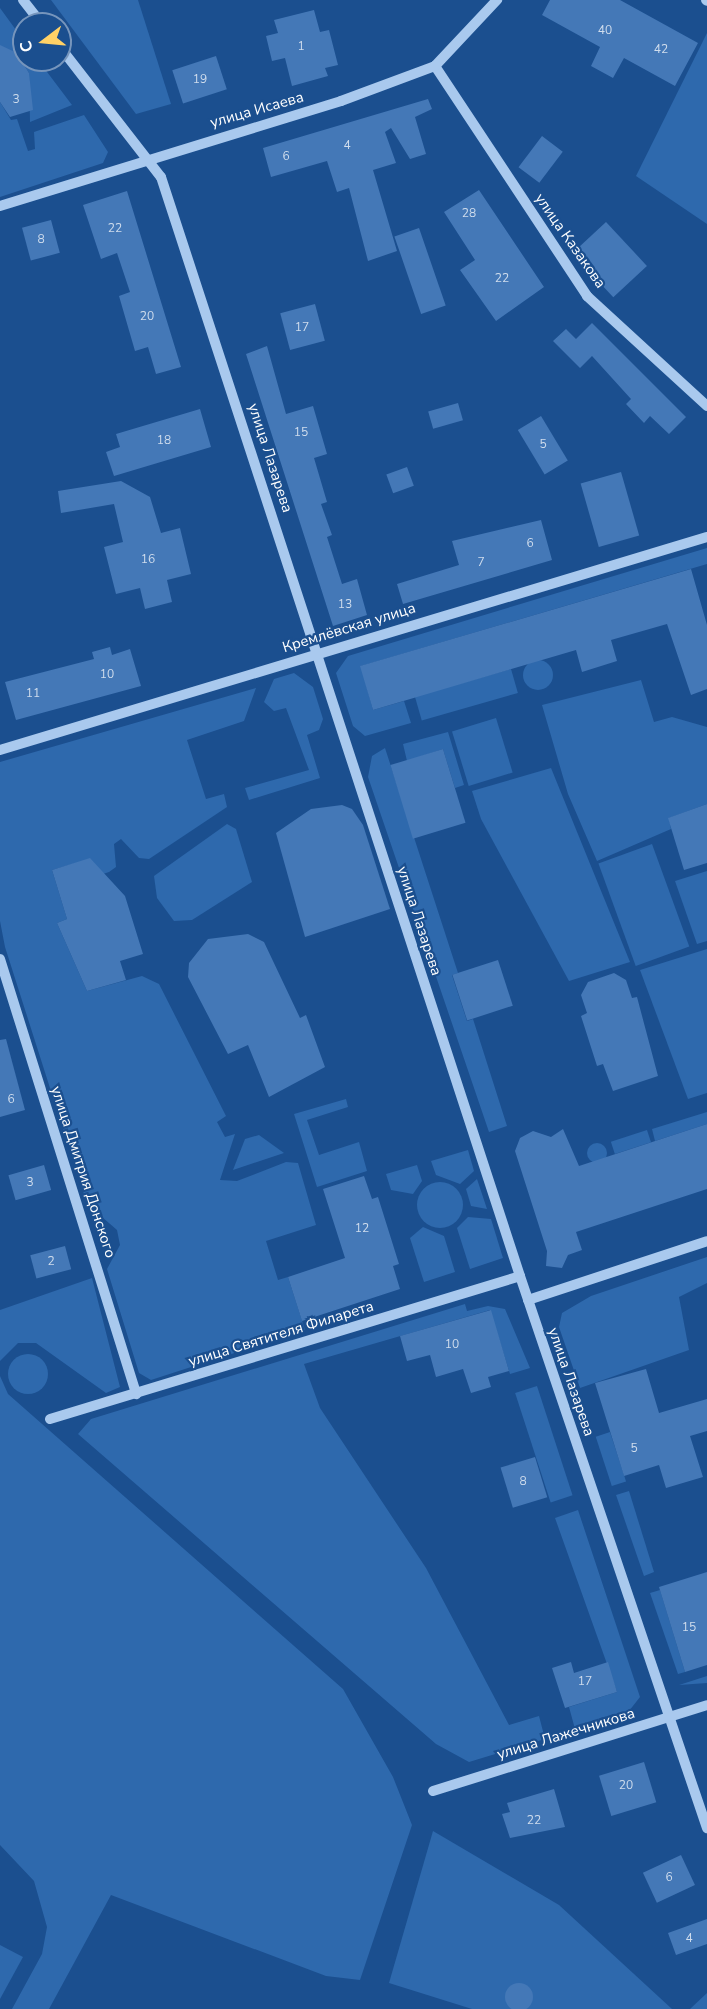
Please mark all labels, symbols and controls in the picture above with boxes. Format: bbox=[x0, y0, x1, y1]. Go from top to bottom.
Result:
north arrow bbox=[12, 12, 72, 72]
house number: 40 bbox=[598, 24, 612, 38]
text: С bbox=[15, 38, 39, 55]
house number: 1 bbox=[297, 40, 305, 54]
house number: 42 bbox=[654, 43, 668, 57]
house number: 19 bbox=[193, 73, 207, 87]
street label: улица Исаева bbox=[208, 88, 306, 132]
house number: 3 bbox=[12, 93, 20, 107]
house number: 4 bbox=[343, 139, 351, 153]
house number: 6 bbox=[282, 150, 290, 164]
street label: улица Казакова bbox=[531, 190, 609, 292]
house number: 28 bbox=[462, 207, 476, 221]
house number: 22 bbox=[108, 222, 122, 236]
house number: 8 bbox=[37, 233, 45, 247]
house number: 22 bbox=[495, 272, 509, 286]
house number: 20 bbox=[140, 310, 154, 324]
house number: 17 bbox=[295, 321, 309, 335]
street label: улица Лазарева bbox=[244, 401, 296, 515]
house number: 15 bbox=[294, 426, 308, 440]
house number: 18 bbox=[157, 434, 171, 448]
house number: 5 bbox=[539, 438, 547, 452]
house number: 6 bbox=[526, 537, 534, 551]
house number: 16 bbox=[141, 553, 155, 567]
house number: 7 bbox=[477, 556, 485, 570]
house number: 13 bbox=[338, 598, 352, 612]
street label: Кремлёвская улица bbox=[280, 599, 418, 657]
house number: 10 bbox=[100, 668, 114, 682]
house number: 11 bbox=[26, 687, 40, 701]
street label: улица Лазарева bbox=[393, 864, 445, 978]
street label: улица Дмитрия Донского bbox=[47, 1084, 119, 1260]
house number: 6 bbox=[7, 1093, 15, 1107]
house number: 3 bbox=[26, 1176, 34, 1190]
house number: 12 bbox=[355, 1222, 369, 1236]
house number: 2 bbox=[47, 1255, 55, 1269]
street label: улица Святителя Филарета bbox=[186, 1297, 376, 1371]
street label: улица Лазарева bbox=[544, 1325, 598, 1439]
house number: 10 bbox=[445, 1338, 459, 1352]
house number: 5 bbox=[630, 1442, 638, 1456]
house number: 8 bbox=[519, 1475, 527, 1489]
house number: 15 bbox=[682, 1621, 696, 1635]
house number: 17 bbox=[578, 1675, 592, 1689]
street label: улица Лажечникова bbox=[495, 1704, 637, 1764]
house number: 20 bbox=[619, 1779, 633, 1793]
house number: 22 bbox=[527, 1814, 541, 1828]
house number: 6 bbox=[665, 1871, 673, 1885]
house number: 4 bbox=[685, 1932, 693, 1946]

